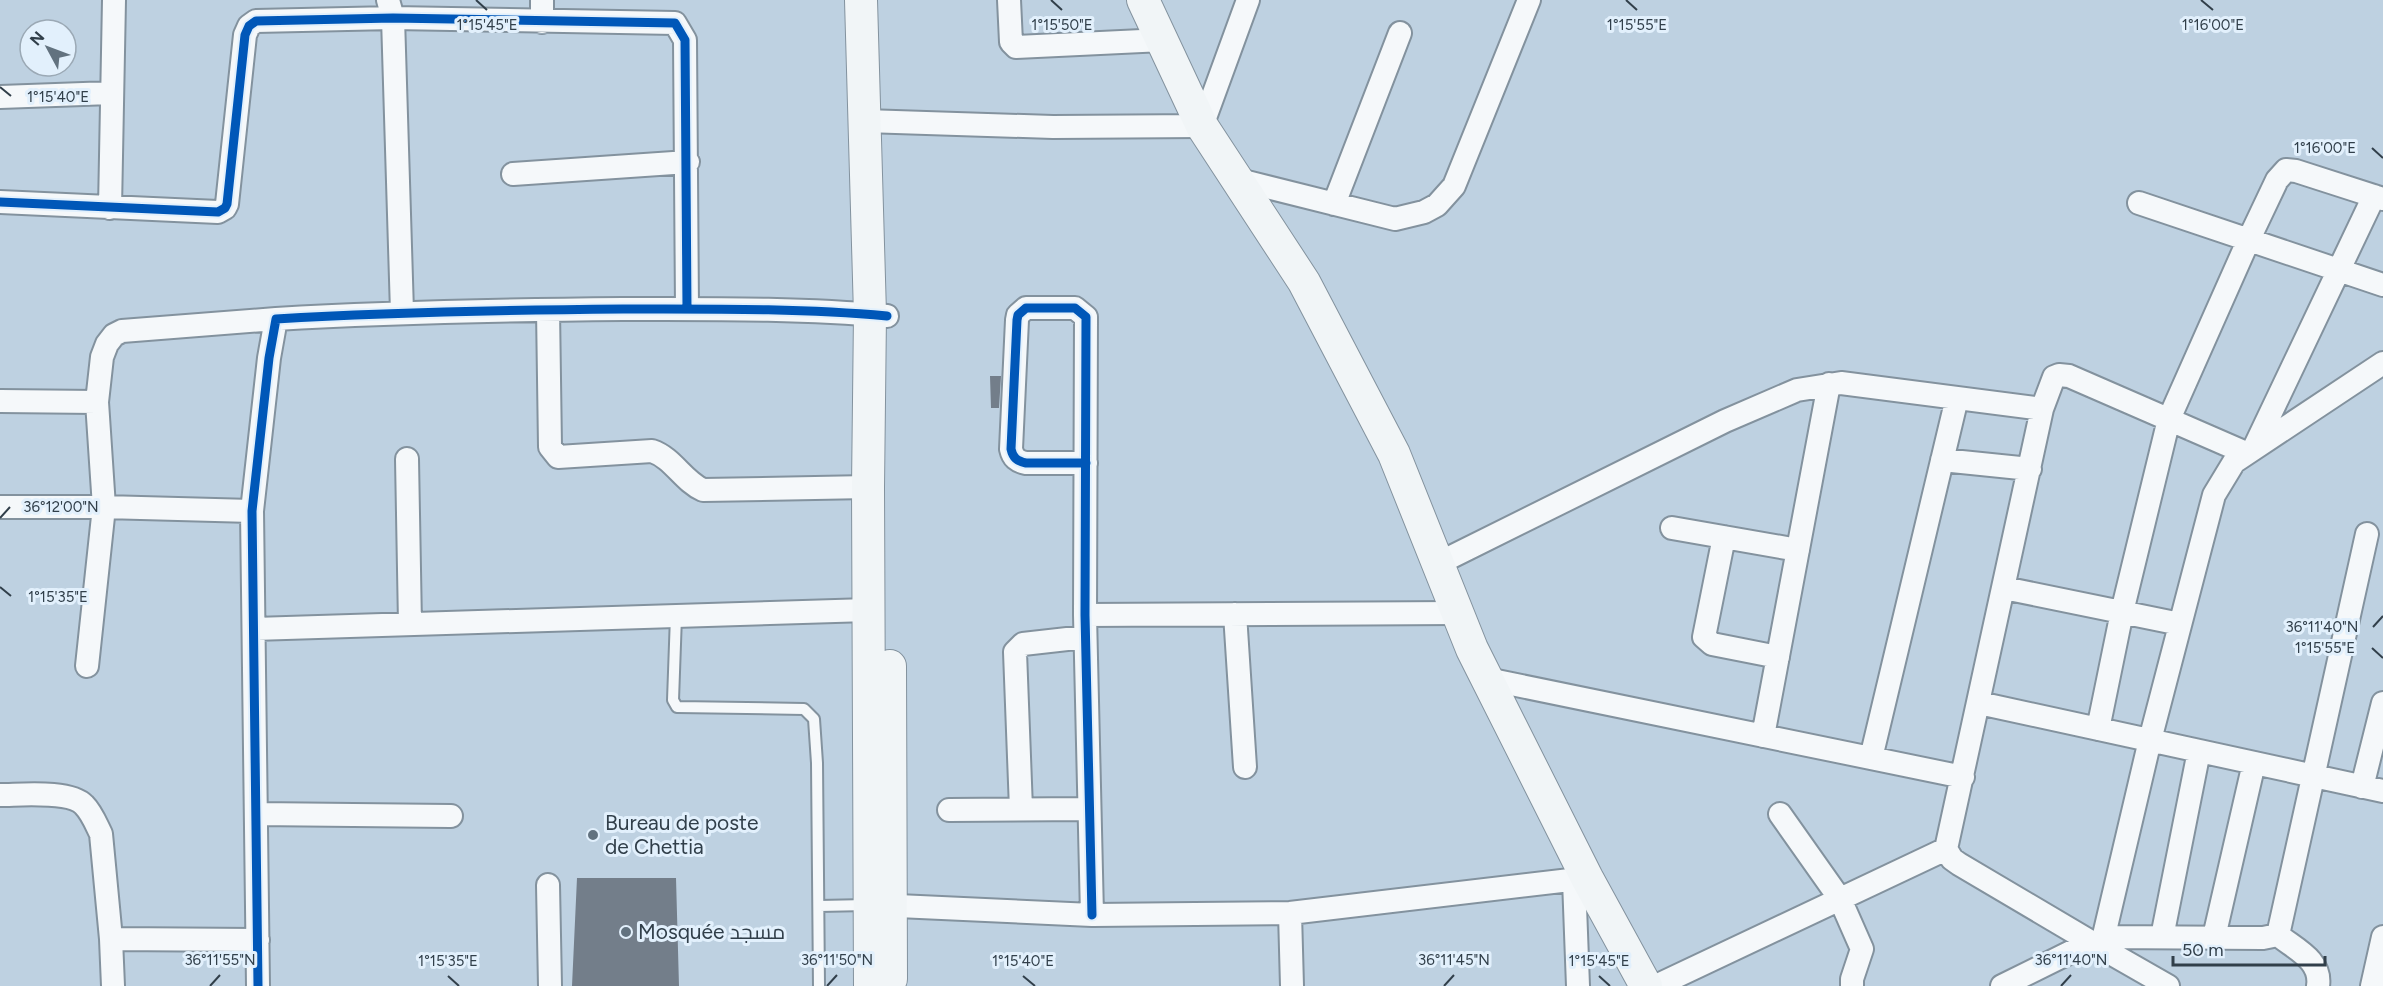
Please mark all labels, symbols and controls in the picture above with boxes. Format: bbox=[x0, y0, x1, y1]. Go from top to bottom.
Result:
text: 1°15'45"E bbox=[456, 16, 518, 34]
text: 1°15'50"E bbox=[1031, 16, 1093, 34]
text: 1°15'55"E bbox=[1607, 16, 1667, 34]
text: 1°16'00"E bbox=[2182, 16, 2244, 34]
north arrow bbox=[18, 18, 78, 78]
text: N bbox=[26, 28, 48, 49]
text: 1°15'40"E bbox=[27, 88, 89, 106]
text: 1°16'00"E bbox=[2294, 139, 2356, 157]
text: 36°12'00"N bbox=[23, 498, 99, 516]
text: 1°15'35"E bbox=[28, 588, 88, 606]
text: 36°11'40"N bbox=[2286, 618, 2358, 636]
text: 1°15'55"E bbox=[2295, 639, 2355, 657]
place label: Bureau de poste de Chettia bbox=[605, 810, 758, 859]
marker: Bureau de poste de Chettia bbox=[586, 828, 600, 842]
place label: Mosquée مسجد bbox=[638, 919, 785, 944]
marker: Mosquée مسجد bbox=[619, 925, 633, 939]
scale bar bbox=[2173, 929, 2324, 967]
text: 50 m bbox=[2182, 939, 2224, 961]
text: 36°11'55"N bbox=[184, 951, 256, 969]
text: 36°11'50"N bbox=[801, 951, 873, 969]
text: 36°11'45"N bbox=[1418, 951, 1490, 969]
text: 36°11'40"N bbox=[2035, 951, 2107, 969]
text: 1°15'35"E bbox=[418, 952, 478, 970]
text: 1°15'40"E bbox=[992, 952, 1054, 970]
text: 1°15'45"E bbox=[1568, 952, 1630, 970]

